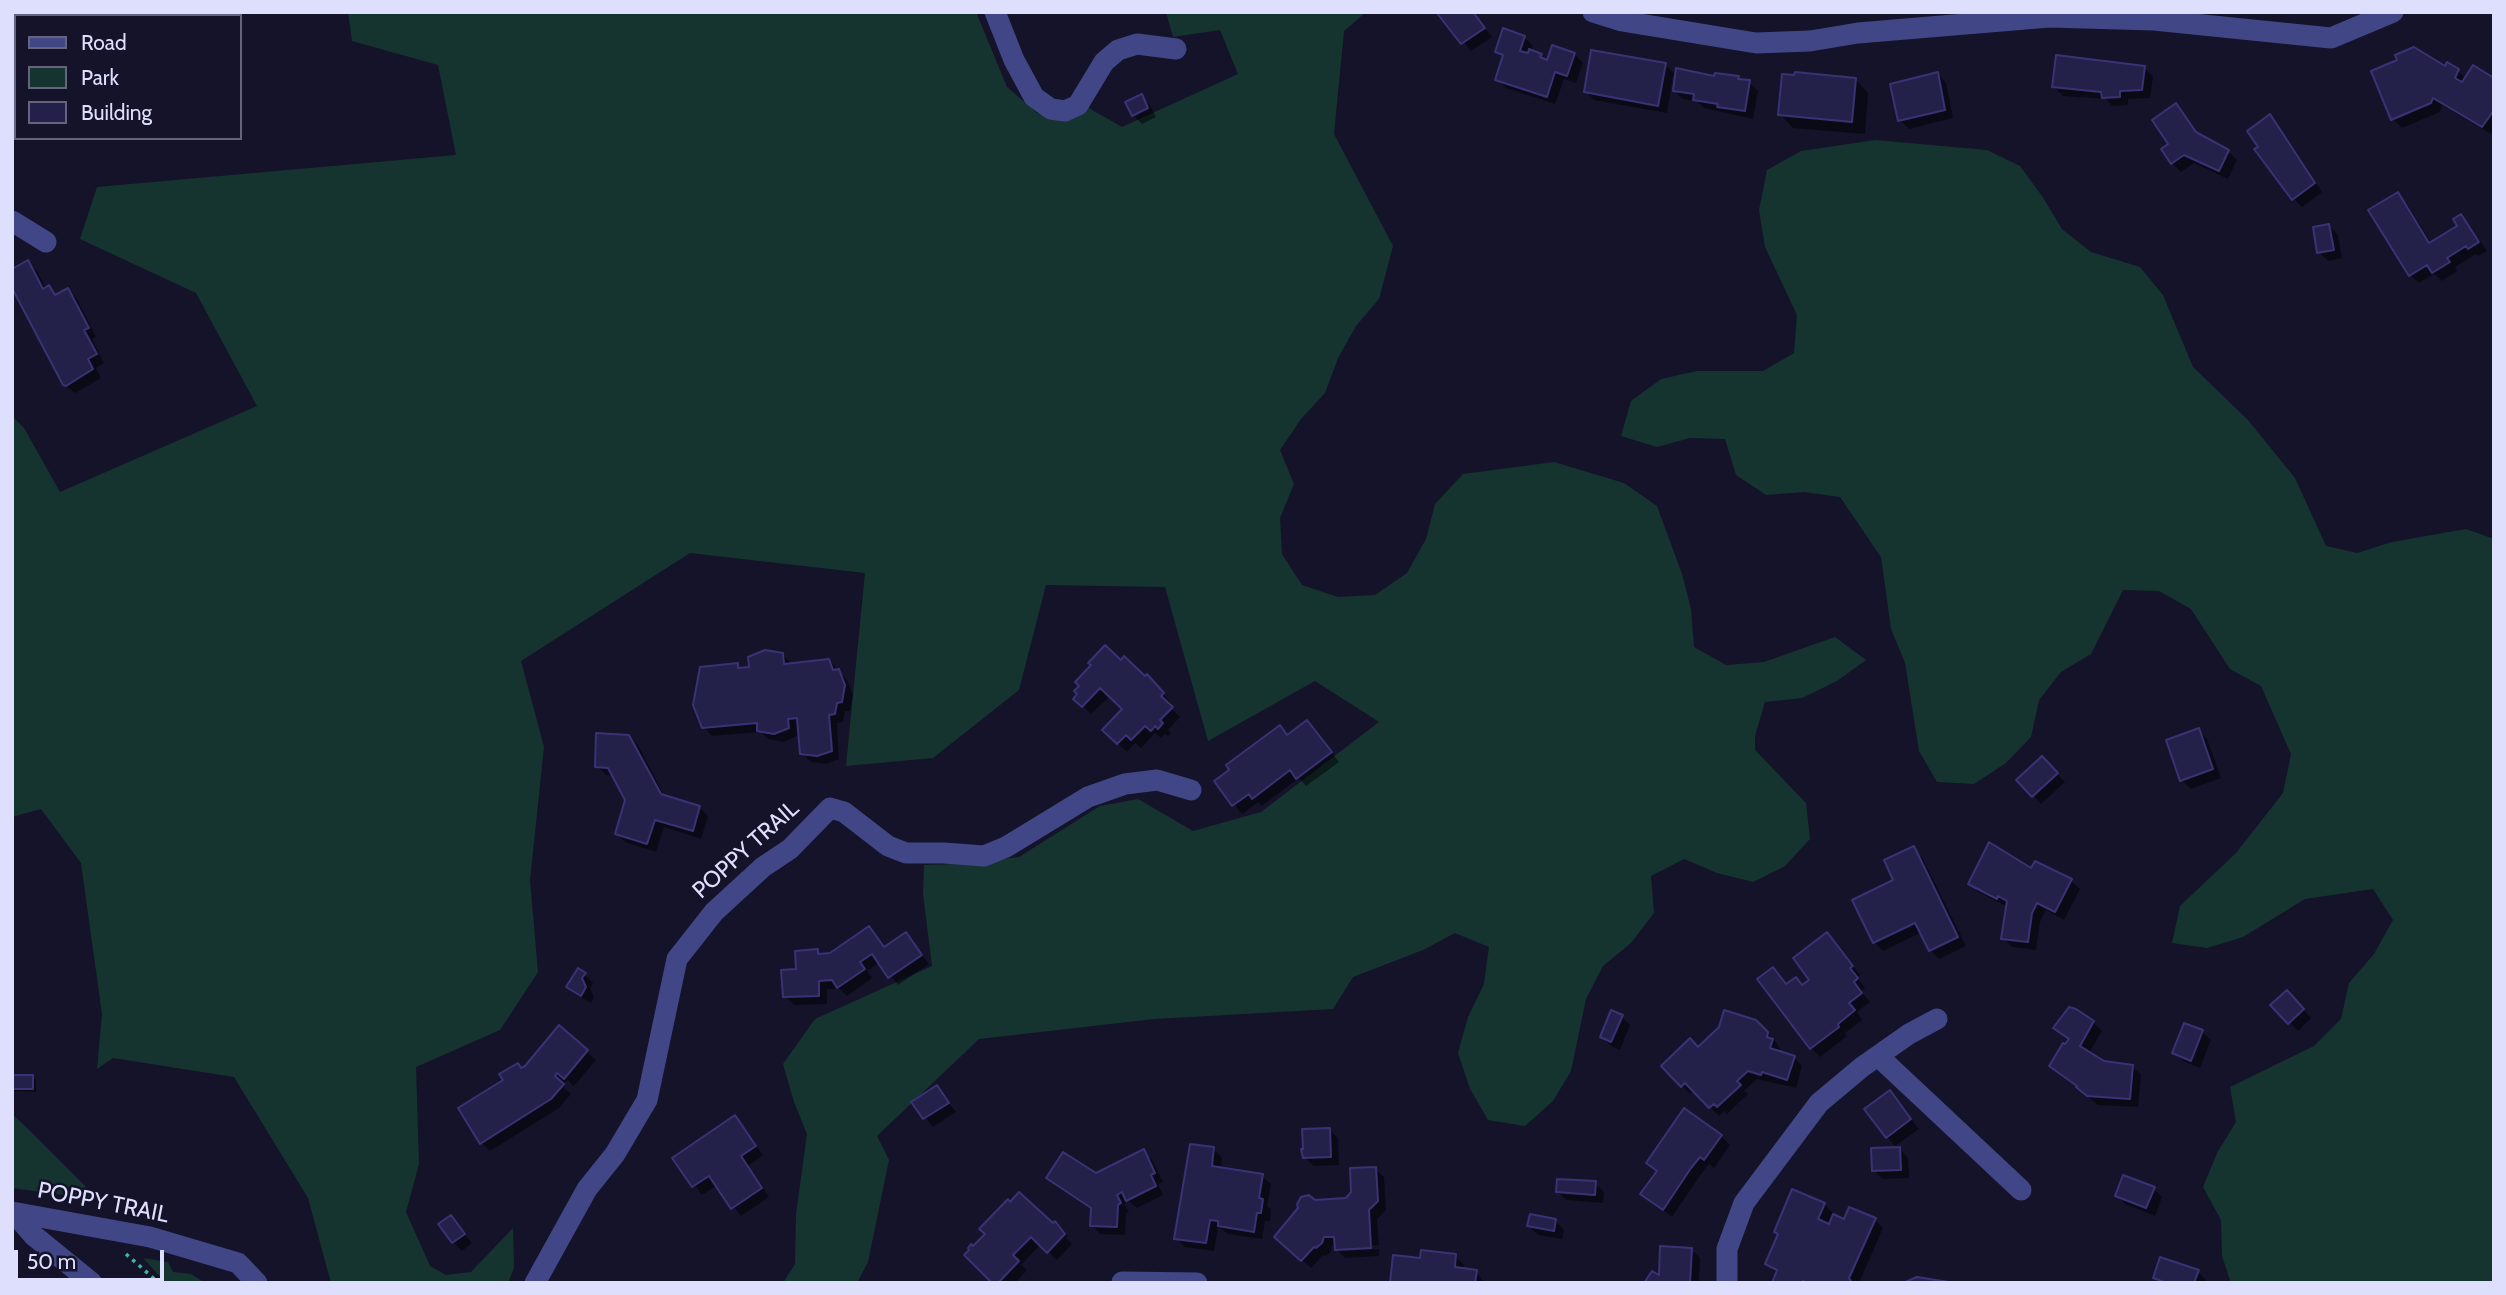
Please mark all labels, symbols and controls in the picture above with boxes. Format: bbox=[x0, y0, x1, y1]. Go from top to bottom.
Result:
legend bbox=[14, 14, 242, 140]
text: Road bbox=[81, 30, 127, 55]
text: Park bbox=[81, 65, 119, 90]
text: Building bbox=[81, 100, 152, 125]
street label: POPPY TRAIL bbox=[687, 795, 805, 905]
street label: POPPY TRAIL bbox=[35, 1177, 171, 1229]
scale bar bbox=[18, 1236, 168, 1280]
text: 50 m bbox=[27, 1249, 76, 1274]

